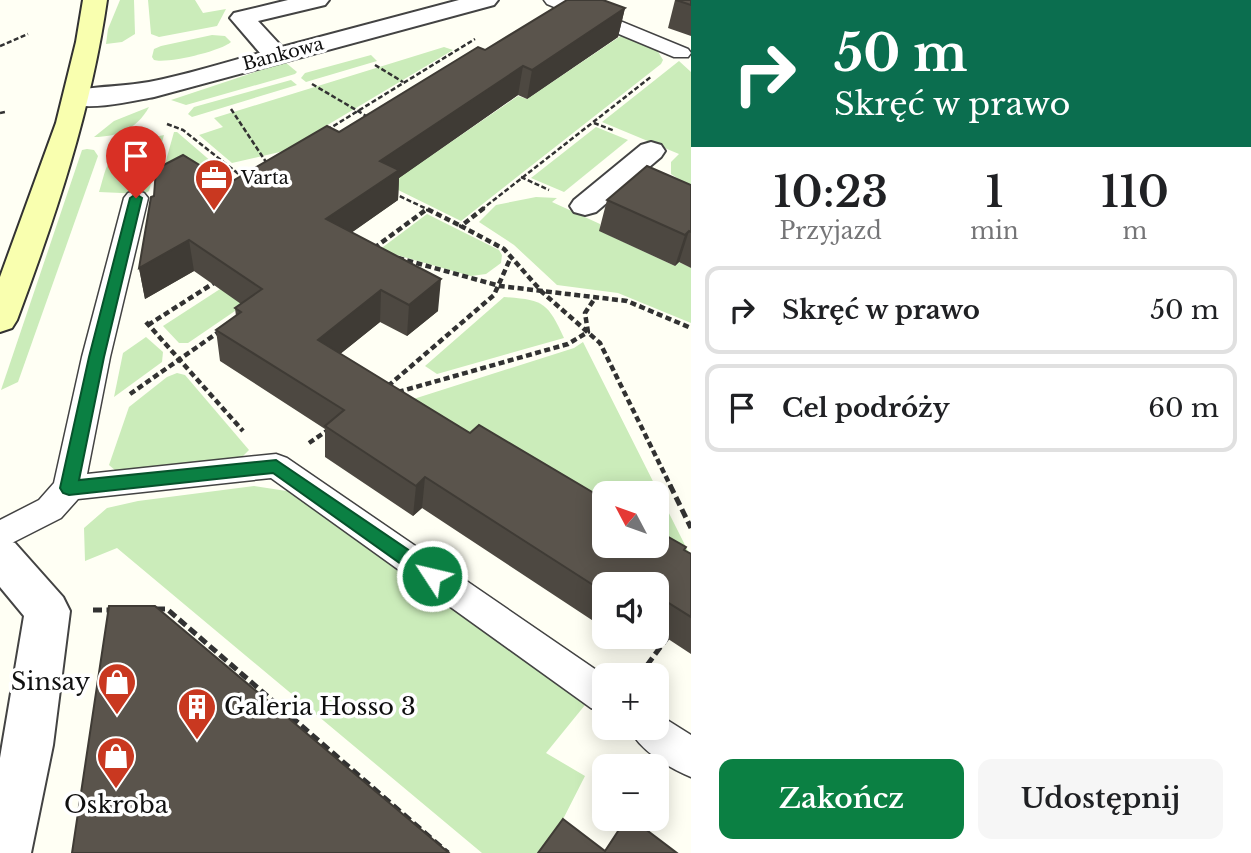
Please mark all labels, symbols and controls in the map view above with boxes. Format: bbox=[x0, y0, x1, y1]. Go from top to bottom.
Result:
text: 50 m bbox=[834, 23, 967, 84]
icon: right bbox=[719, 28, 810, 119]
street label: Bankowa bbox=[240, 33, 326, 75]
text: Skręć w prawo bbox=[834, 84, 1070, 124]
pin bbox=[106, 126, 166, 198]
icon: arrive bbox=[117, 137, 155, 175]
office icon: Varta bbox=[193, 157, 235, 212]
text: 10:23 bbox=[773, 166, 888, 218]
text: 1 bbox=[985, 166, 1004, 218]
text: 110 bbox=[1101, 166, 1169, 218]
place label: Varta bbox=[240, 167, 289, 189]
text: Przyjazd bbox=[779, 217, 882, 245]
text: min bbox=[970, 217, 1019, 245]
text: m bbox=[1122, 217, 1147, 245]
icon: right bbox=[723, 291, 761, 329]
text: Skręć w prawo bbox=[782, 294, 980, 326]
text: 50 m bbox=[1150, 294, 1219, 326]
icon: arrive bbox=[723, 389, 761, 427]
text: Cel podróży bbox=[782, 392, 950, 424]
text: 60 m bbox=[1148, 392, 1219, 424]
north arrow bbox=[592, 481, 668, 558]
map controls bbox=[592, 481, 669, 831]
position arrow bbox=[395, 539, 469, 613]
button: sound bbox=[592, 572, 669, 649]
shop icon: Sinsay bbox=[96, 661, 138, 716]
button: + bbox=[592, 663, 669, 740]
place label: Sinsay bbox=[11, 667, 91, 696]
building icon: Galeria Hosso 3 bbox=[176, 686, 218, 741]
place label: Galeria Hosso 3 bbox=[224, 692, 416, 721]
shop icon: Oskroba bbox=[95, 735, 137, 790]
button: − bbox=[592, 754, 669, 831]
button: Zakończ bbox=[719, 759, 964, 839]
button: Udostępnij bbox=[978, 759, 1223, 839]
place label: Oskroba bbox=[64, 790, 169, 819]

